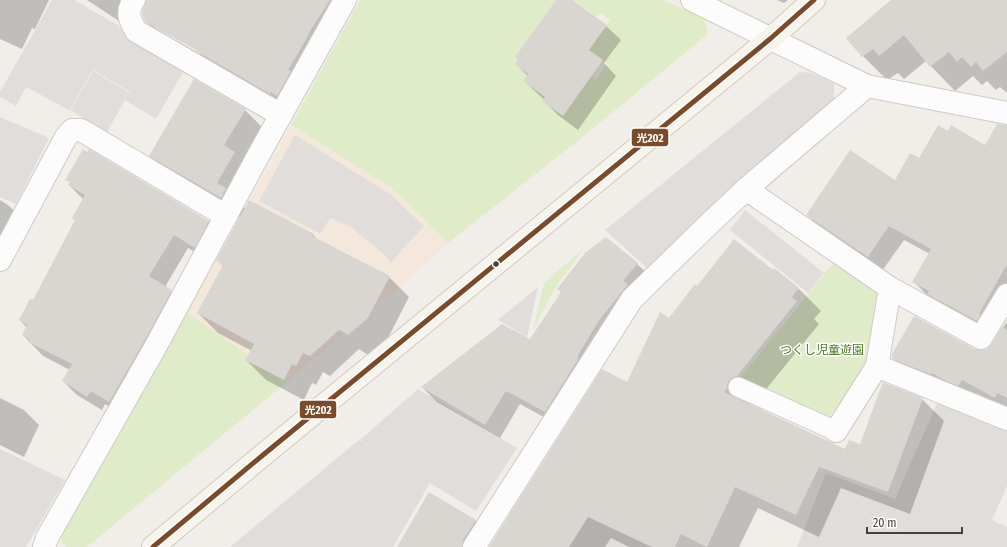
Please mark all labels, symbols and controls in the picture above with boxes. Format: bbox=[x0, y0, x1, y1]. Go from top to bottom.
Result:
line badge: 光202 bbox=[631, 128, 669, 147]
text: 光202 bbox=[636, 132, 664, 145]
unlabelled marker bbox=[491, 259, 501, 269]
park label: つくし児童遊園 bbox=[780, 343, 864, 357]
line badge: 光202 bbox=[299, 400, 337, 419]
text: 光202 bbox=[304, 404, 332, 417]
scale bar bbox=[867, 509, 962, 535]
text: 20 m bbox=[873, 516, 897, 530]

